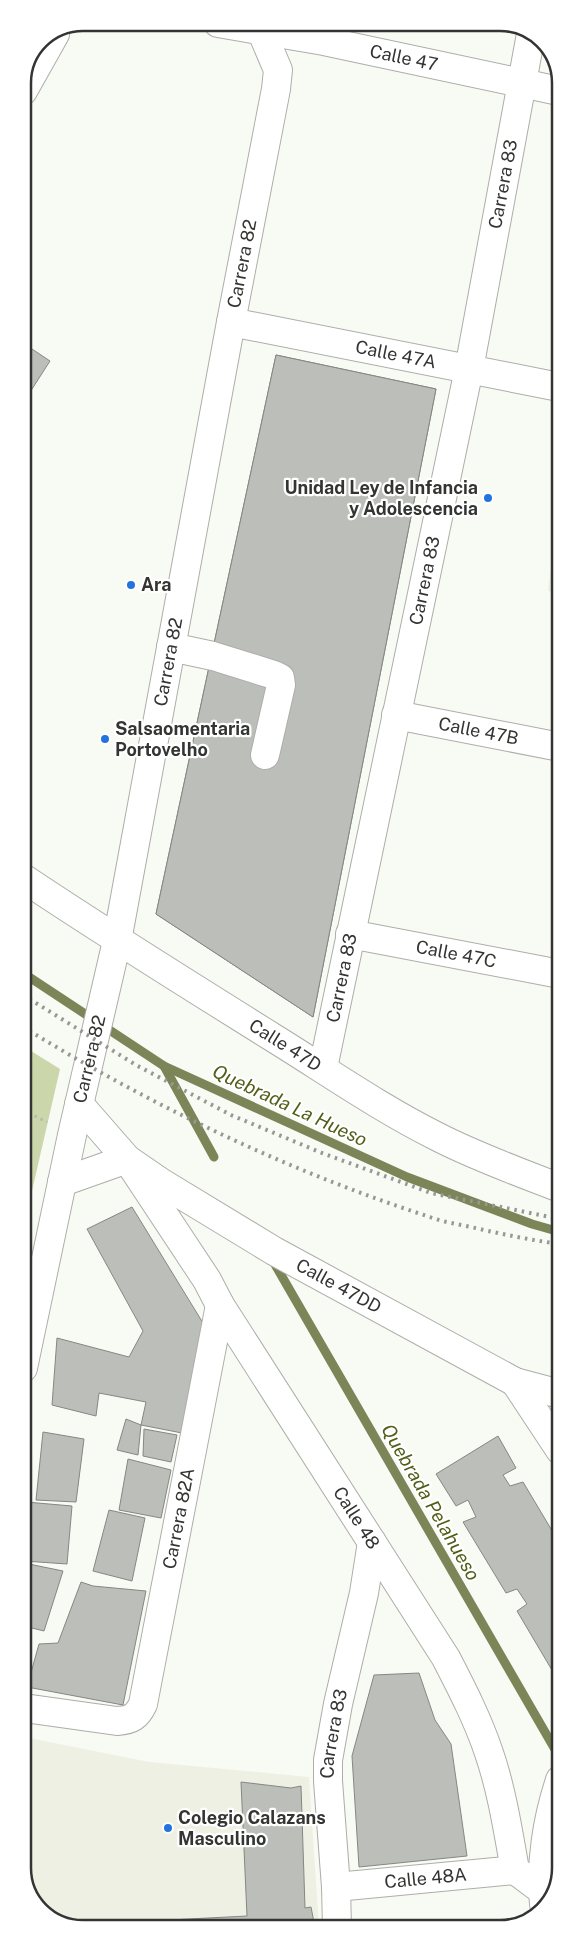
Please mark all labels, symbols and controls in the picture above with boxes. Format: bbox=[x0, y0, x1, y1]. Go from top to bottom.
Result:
street label: Calle 47 bbox=[368, 40, 440, 75]
street label: Carrera 83 bbox=[484, 138, 521, 230]
street label: Carrera 82 bbox=[223, 218, 261, 310]
street label: Calle 47A bbox=[354, 336, 438, 372]
place label: Unidad Ley de Infancia y Adolescencia bbox=[285, 477, 478, 519]
marker: Unidad Ley de Infancia y Adolescencia bbox=[482, 492, 494, 504]
street label: Carrera 83 bbox=[405, 534, 444, 627]
place label: Ara bbox=[141, 574, 172, 595]
marker: Ara bbox=[125, 579, 137, 591]
street label: Carrera 82 bbox=[149, 616, 186, 708]
street label: Calle 47B bbox=[437, 713, 520, 749]
place label: Salsaomentaria Portovelho bbox=[115, 718, 250, 760]
marker: Salsaomentaria Portovelho bbox=[99, 733, 111, 745]
street label: Carrera 83 bbox=[322, 931, 361, 1024]
street label: Calle 47C bbox=[414, 936, 498, 972]
street label: Carrera 82 bbox=[69, 1013, 109, 1105]
street label: Calle 47D bbox=[245, 1014, 326, 1076]
water label: Quebrada La Hueso bbox=[209, 1060, 371, 1150]
street label: Calle 47DD bbox=[293, 1254, 385, 1317]
water label: Quebrada Pelahueso bbox=[377, 1420, 485, 1584]
street label: Carrera 82A bbox=[158, 1466, 198, 1571]
street label: Calle 48 bbox=[329, 1483, 384, 1553]
street label: Carrera 83 bbox=[317, 1687, 351, 1778]
place label: Colegio Calazans Masculino bbox=[178, 1807, 326, 1849]
marker: Colegio Calazans Masculino bbox=[162, 1822, 174, 1834]
street label: Calle 48A bbox=[383, 1864, 468, 1892]

